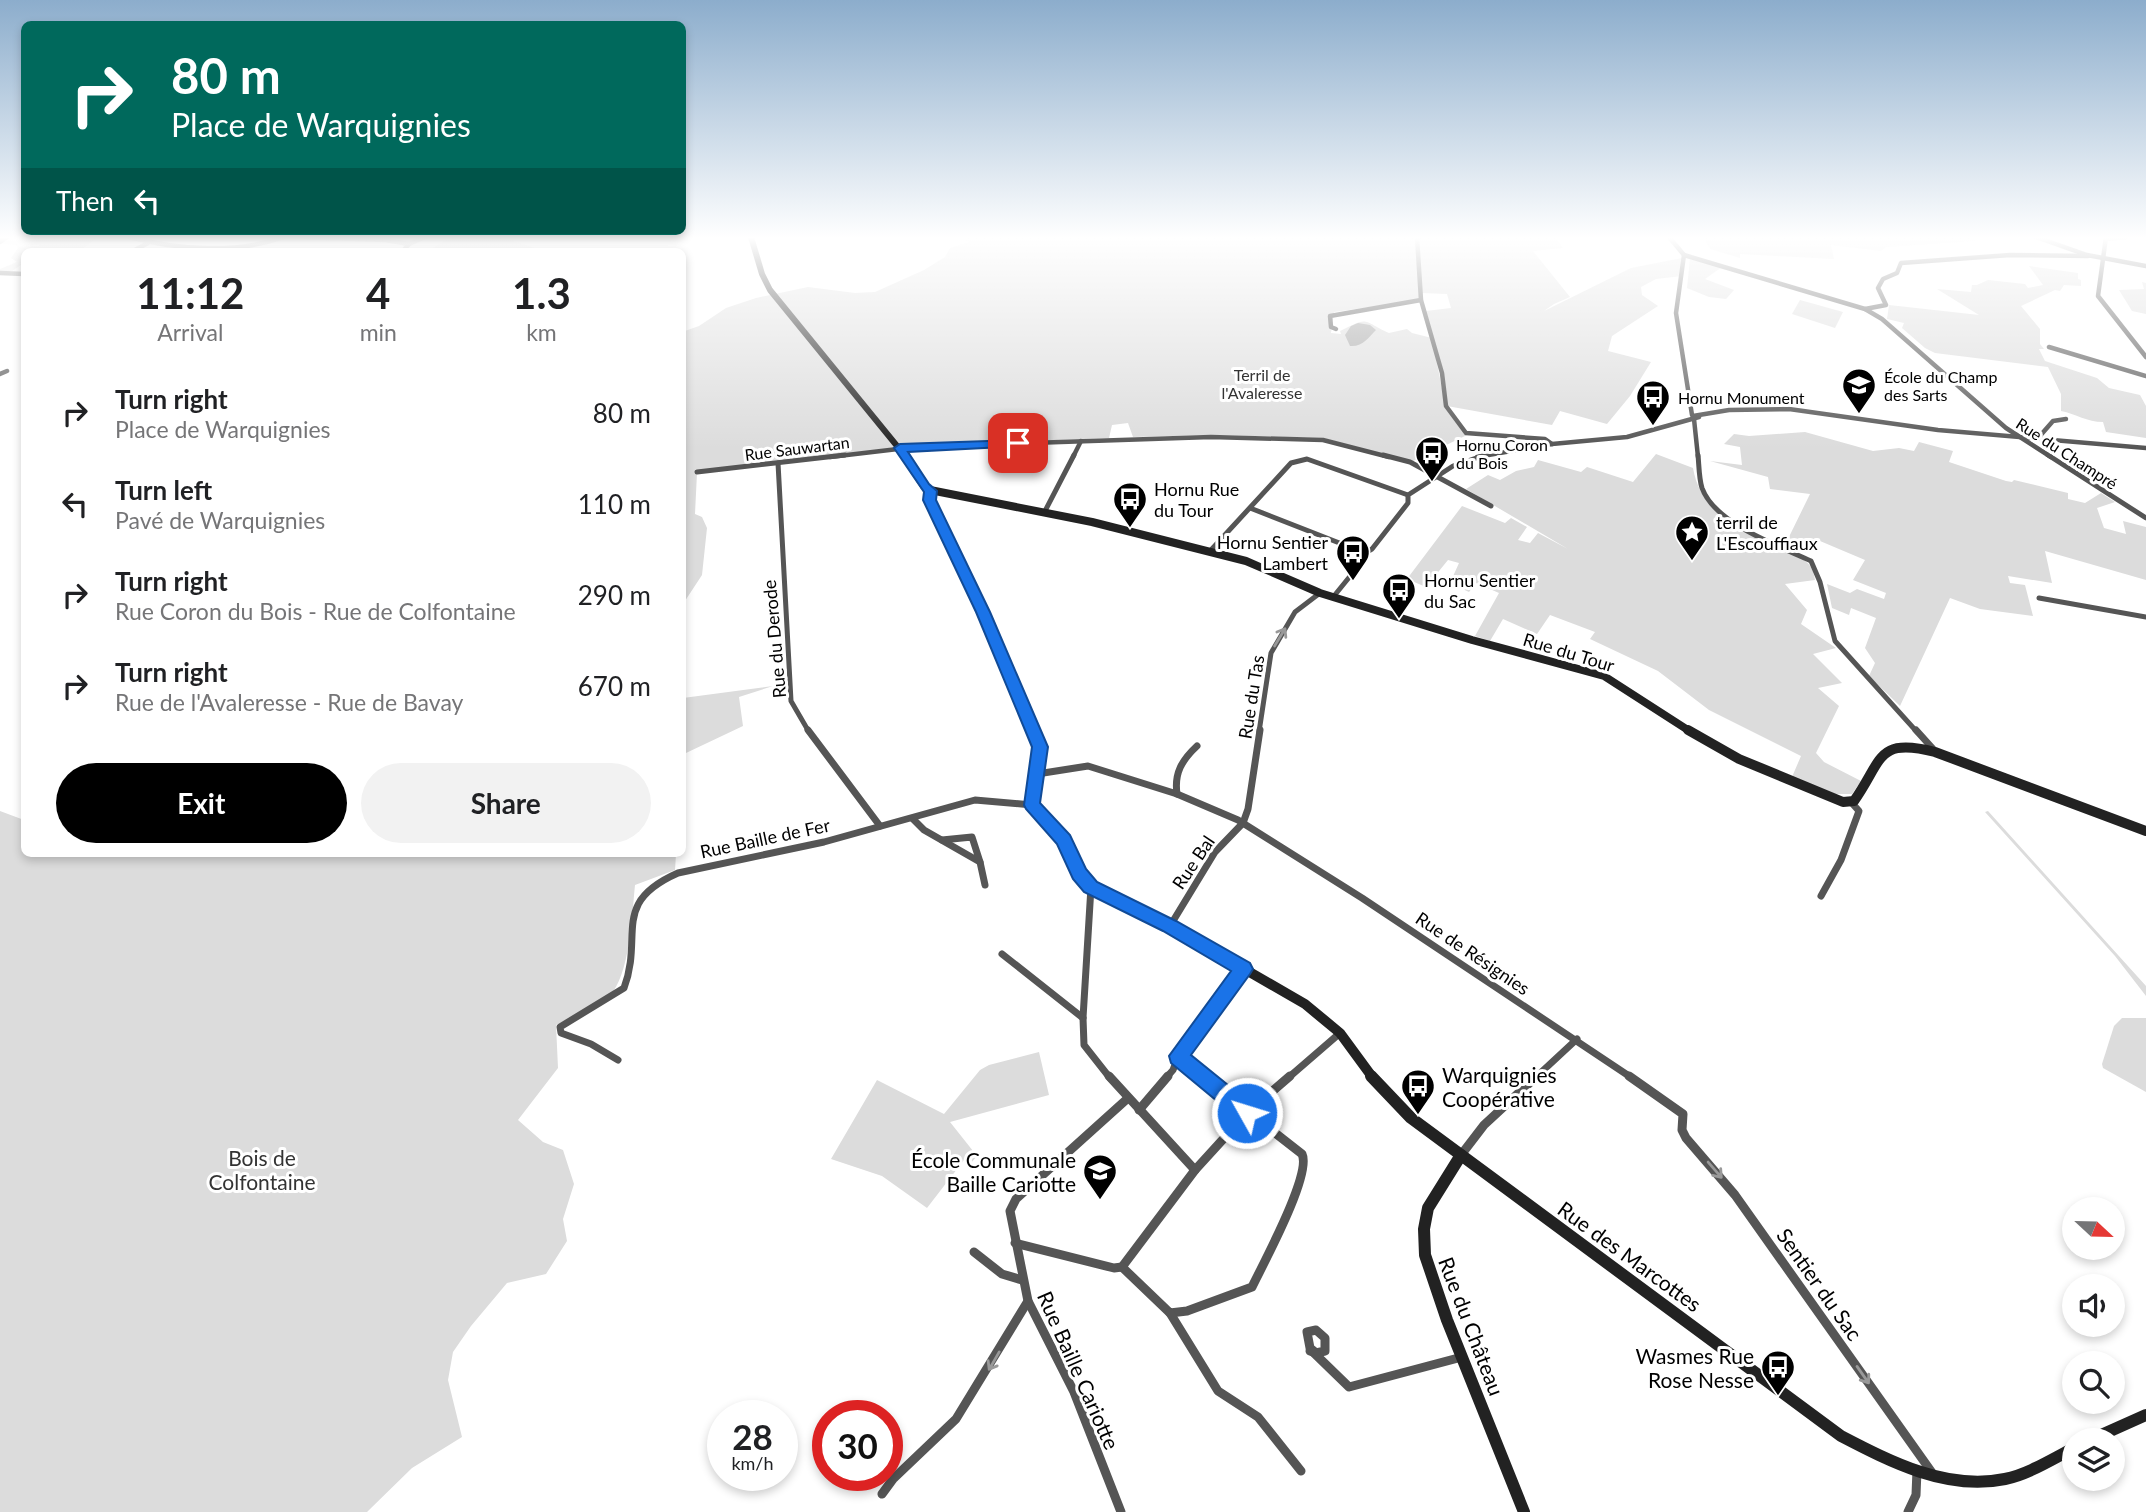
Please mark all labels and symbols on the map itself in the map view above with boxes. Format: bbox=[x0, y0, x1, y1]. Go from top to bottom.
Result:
park label: Terril de l'Avaleresse bbox=[1222, 365, 1302, 402]
school or university icon: École du Champ des Sarts bbox=[1840, 366, 1878, 415]
place label: École du Champ des Sarts bbox=[1884, 367, 1997, 404]
bus stop icon: Hornu Monument bbox=[1634, 378, 1672, 427]
place label: Hornu Monument bbox=[1678, 388, 1805, 407]
pin bbox=[988, 413, 1048, 473]
street label: Rue du Champré bbox=[2013, 413, 2121, 493]
street label: Rue Sauwartan bbox=[744, 432, 850, 464]
bus stop icon: Hornu Coron du Bois bbox=[1413, 434, 1451, 483]
place label: Hornu Coron du Bois bbox=[1456, 435, 1548, 472]
place label: Hornu Rue du Tour bbox=[1154, 478, 1239, 521]
bus stop icon: Hornu Rue du Tour bbox=[1111, 480, 1149, 529]
place label: terril de L'Escouffiaux bbox=[1716, 511, 1818, 554]
place icon: terril de L'Escouffiaux bbox=[1673, 513, 1711, 562]
place label: Hornu Sentier Lambert bbox=[1217, 531, 1329, 574]
bus stop icon: Hornu Sentier Lambert bbox=[1334, 533, 1372, 582]
place label: Hornu Sentier du Sac bbox=[1424, 569, 1536, 612]
bus stop icon: Hornu Sentier du Sac bbox=[1380, 571, 1418, 620]
street label: Rue du Derode bbox=[758, 579, 790, 699]
one-way arrow bbox=[1274, 627, 1287, 648]
street label: Rue du Tour bbox=[1521, 628, 1618, 676]
street label: Rue du Tas bbox=[1234, 653, 1269, 740]
street label: Rue Baille de Fer bbox=[698, 813, 832, 862]
street label: Rue Bal bbox=[1167, 831, 1219, 893]
street label: Rue de Résignies bbox=[1412, 907, 1534, 999]
place label: Warquignies Coopérative bbox=[1442, 1062, 1557, 1111]
bus stop icon: Warquignies Coopérative bbox=[1399, 1067, 1437, 1116]
position arrow bbox=[1210, 1076, 1284, 1150]
park label: Bois de Colfontaine bbox=[209, 1145, 315, 1194]
place label: École Communale Baille Cariotte bbox=[911, 1147, 1076, 1196]
school or university icon: École Communale Baille Cariotte bbox=[1081, 1152, 1119, 1201]
one-way arrow bbox=[1707, 1161, 1723, 1179]
street label: Rue des Marcottes bbox=[1553, 1196, 1707, 1316]
north arrow bbox=[2062, 1197, 2124, 1260]
street label: Sentier du Sac bbox=[1772, 1223, 1868, 1345]
street label: Rue du Château bbox=[1434, 1253, 1510, 1399]
street label: Rue Baille Cariotte bbox=[1033, 1287, 1125, 1453]
place label: Wasmes Rue Rose Nesse bbox=[1636, 1343, 1754, 1392]
bus stop icon: Wasmes Rue Rose Nesse bbox=[1759, 1348, 1797, 1397]
one-way arrow bbox=[987, 1350, 1001, 1370]
one-way arrow bbox=[1855, 1365, 1870, 1384]
speed limit sign: 30 bbox=[812, 1400, 903, 1491]

